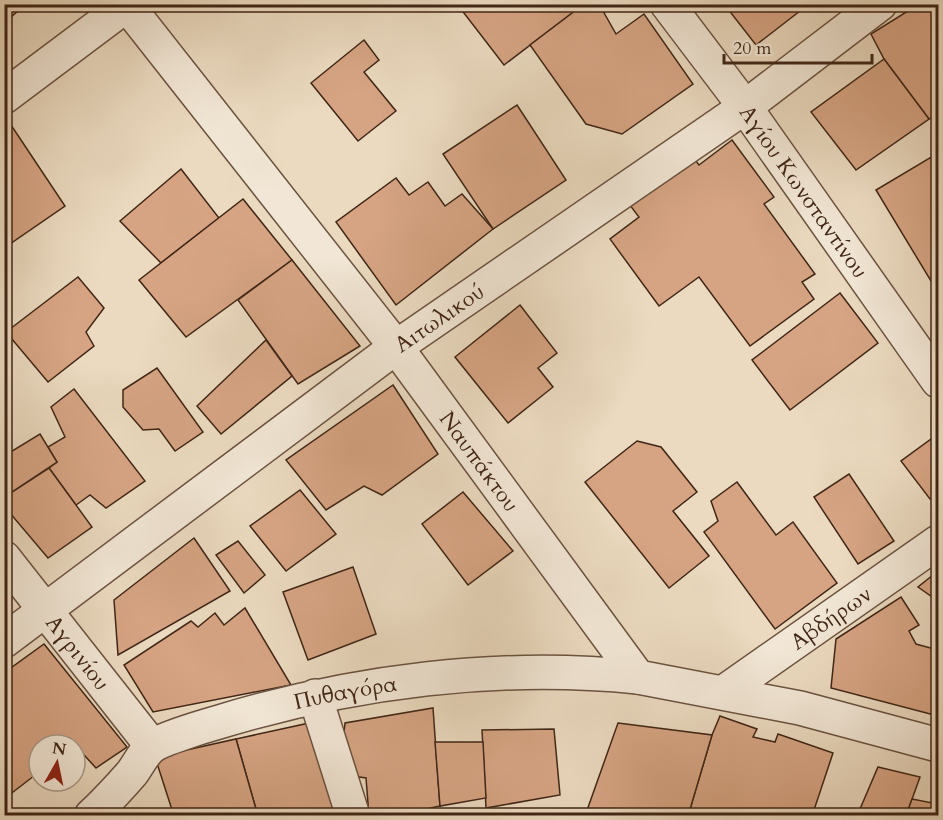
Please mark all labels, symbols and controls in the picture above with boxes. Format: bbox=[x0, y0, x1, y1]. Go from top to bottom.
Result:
scale bar bbox=[724, 27, 872, 65]
text: 20 m bbox=[733, 36, 772, 61]
street label: Αγίου Κωνσταντίνου bbox=[732, 99, 875, 284]
street label: Αιτωλικού bbox=[389, 277, 490, 360]
street label: Ναυπάκτου bbox=[432, 405, 526, 518]
street label: Αβδήρων bbox=[784, 579, 878, 657]
street label: Αγρινίου bbox=[38, 609, 117, 697]
street label: Πυθαγόρα bbox=[291, 669, 399, 717]
north arrow bbox=[27, 733, 87, 793]
text: N bbox=[51, 737, 68, 761]

